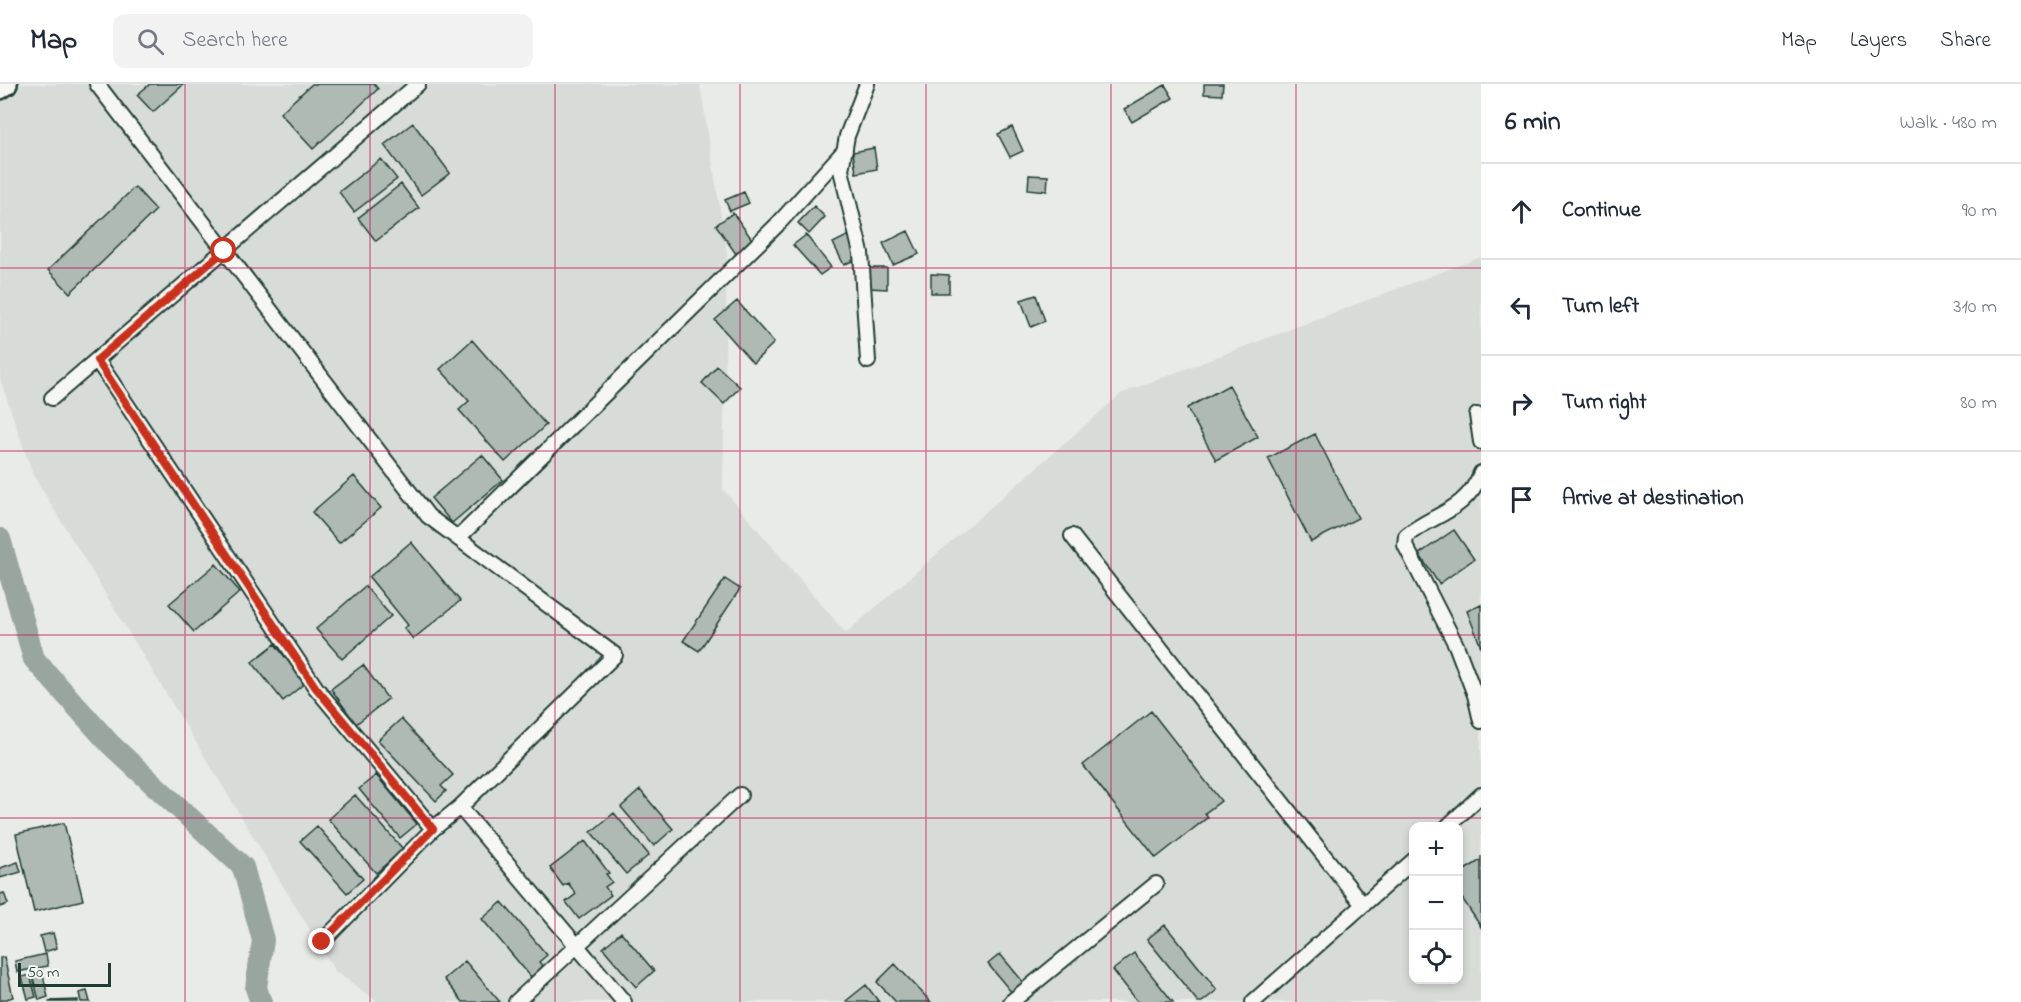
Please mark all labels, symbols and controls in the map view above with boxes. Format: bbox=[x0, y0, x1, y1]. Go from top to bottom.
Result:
search box bbox=[113, 14, 533, 68]
text: Map bbox=[30, 21, 77, 62]
icon: search bbox=[134, 25, 167, 58]
text: Search here bbox=[182, 25, 288, 57]
text: Map bbox=[1781, 26, 1817, 56]
text: Layers bbox=[1850, 26, 1907, 56]
text: Share bbox=[1940, 26, 1991, 56]
text: 6 min bbox=[1505, 104, 1561, 142]
text: Walk · 480 m bbox=[1899, 109, 1997, 138]
icon: ahead bbox=[1505, 195, 1538, 228]
text: Continue bbox=[1562, 195, 1641, 227]
text: 90 m bbox=[1962, 197, 1997, 226]
route start bbox=[210, 237, 236, 263]
icon: left bbox=[1505, 291, 1538, 324]
text: Turn left bbox=[1562, 291, 1639, 323]
text: 310 m bbox=[1953, 293, 1997, 322]
icon: right bbox=[1505, 387, 1538, 420]
text: Turn right bbox=[1562, 387, 1647, 419]
text: 80 m bbox=[1960, 389, 1997, 418]
icon: arrive bbox=[1505, 483, 1538, 516]
text: Arrive at destination bbox=[1562, 483, 1744, 515]
map controls bbox=[1409, 822, 1463, 984]
button: + bbox=[1409, 822, 1463, 876]
button: − bbox=[1409, 876, 1463, 930]
route end bbox=[308, 928, 334, 954]
button: locate bbox=[1409, 930, 1463, 984]
scale bar bbox=[18, 960, 111, 988]
text: 50 m bbox=[27, 961, 59, 985]

